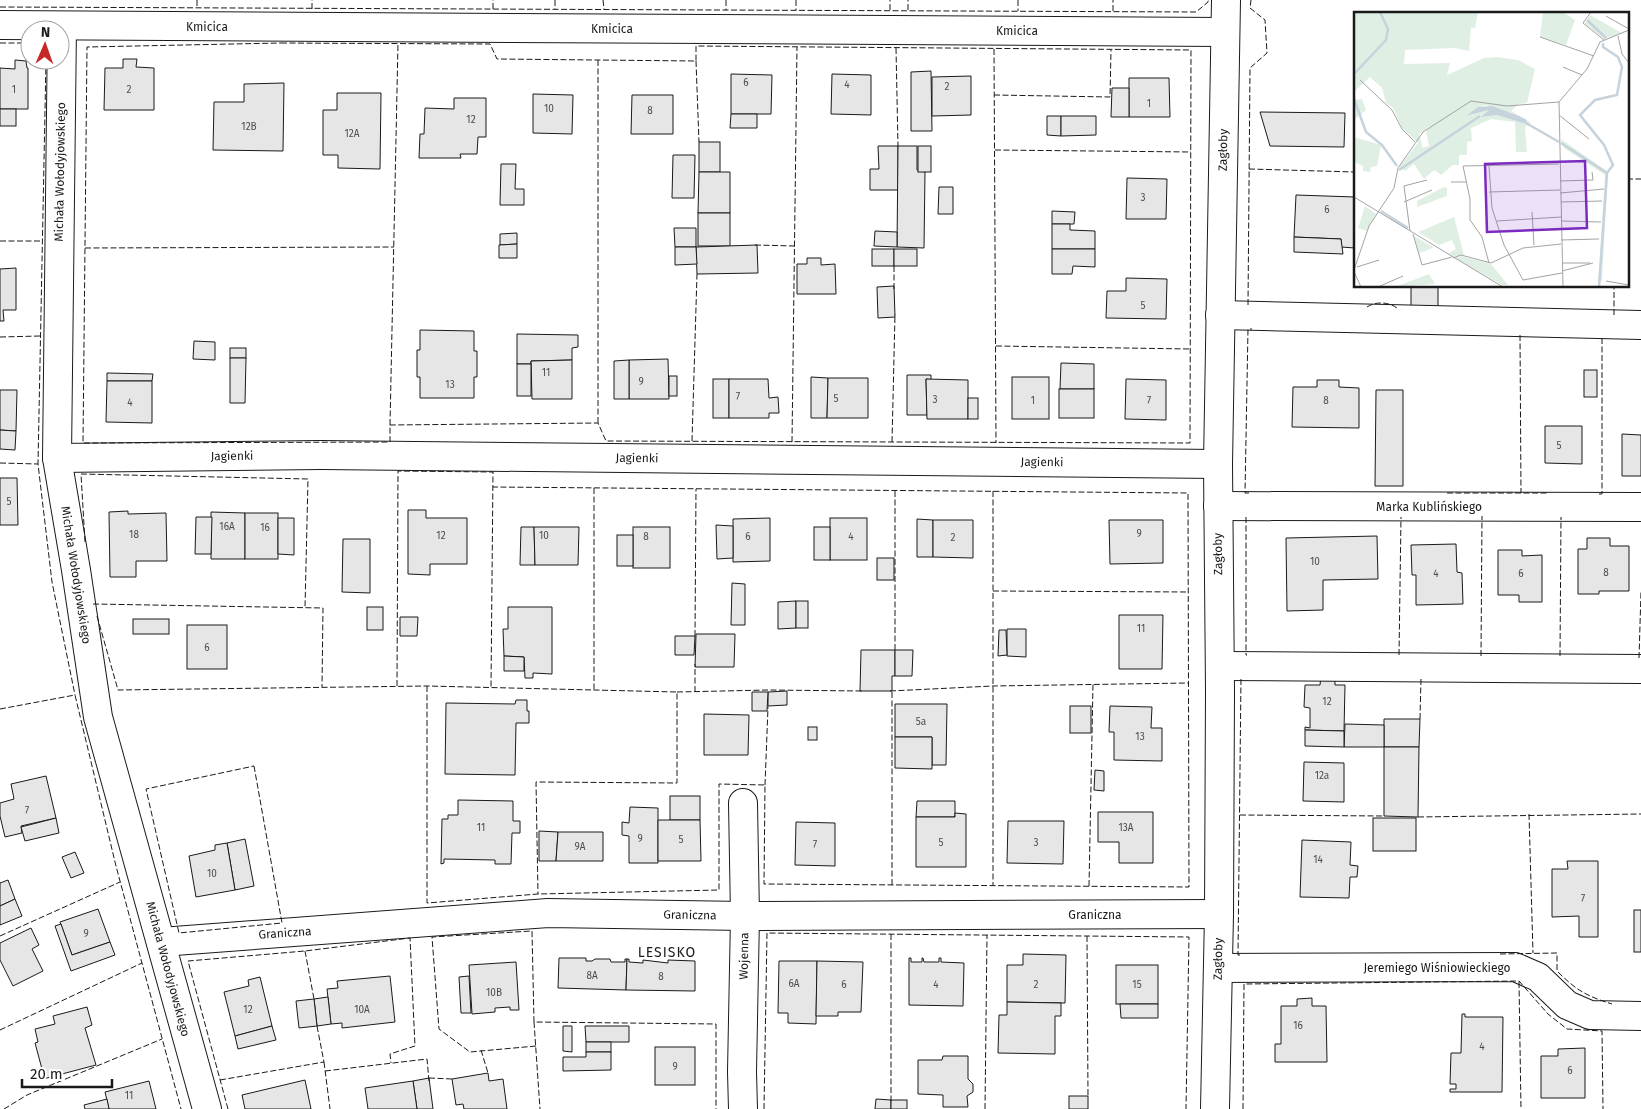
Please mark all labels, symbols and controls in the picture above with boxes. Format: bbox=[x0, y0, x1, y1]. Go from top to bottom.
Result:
inset map bbox=[1354, 12, 1628, 288]
north arrow bbox=[20, 20, 70, 70]
street label: Kmicica bbox=[186, 20, 228, 34]
street label: Kmicica bbox=[591, 22, 633, 36]
text: N bbox=[40, 24, 50, 41]
street label: Kmicica bbox=[996, 24, 1038, 38]
house number: 6 bbox=[743, 77, 749, 89]
house number: 4 bbox=[844, 79, 850, 91]
house number: 2 bbox=[945, 81, 950, 93]
house number: 1 bbox=[12, 84, 16, 96]
house number: 2 bbox=[127, 84, 132, 96]
house number: 1 bbox=[1147, 98, 1151, 110]
street label: Michała Wołodyjowskiego bbox=[52, 102, 68, 242]
house number: 10 bbox=[544, 103, 554, 115]
house number: 8 bbox=[647, 105, 653, 117]
house number: 12 bbox=[466, 114, 476, 126]
house number: 12B bbox=[241, 121, 257, 133]
house number: 12A bbox=[344, 128, 360, 140]
street label: Zagłoby bbox=[1216, 129, 1230, 171]
house number: 3 bbox=[1141, 192, 1146, 204]
house number: 6 bbox=[1324, 204, 1330, 216]
house number: 5 bbox=[1140, 300, 1146, 312]
house number: 11 bbox=[542, 367, 550, 379]
house number: 9 bbox=[638, 376, 644, 388]
house number: 13 bbox=[445, 379, 455, 391]
house number: 7 bbox=[736, 391, 741, 403]
house number: 5 bbox=[833, 393, 839, 405]
house number: 3 bbox=[933, 394, 938, 406]
house number: 1 bbox=[1031, 395, 1035, 407]
house number: 7 bbox=[1147, 395, 1152, 407]
house number: 8 bbox=[1323, 395, 1329, 407]
house number: 4 bbox=[127, 397, 133, 409]
house number: 5 bbox=[1556, 440, 1562, 452]
street label: Jagienki bbox=[210, 449, 254, 463]
street label: Jagienki bbox=[615, 451, 659, 465]
street label: Jagienki bbox=[1020, 455, 1064, 469]
house number: 5 bbox=[6, 496, 12, 508]
street label: Marka Kublińskiego bbox=[1376, 500, 1482, 514]
street label: Michała Wołodyjowskiego bbox=[58, 505, 94, 645]
house number: 16A bbox=[219, 521, 235, 533]
house number: 16 bbox=[260, 522, 270, 534]
house number: 9 bbox=[1136, 528, 1142, 540]
house number: 18 bbox=[129, 529, 139, 541]
house number: 12 bbox=[436, 530, 446, 542]
house number: 10 bbox=[539, 530, 549, 542]
house number: 8 bbox=[643, 531, 649, 543]
house number: 6 bbox=[745, 531, 751, 543]
house number: 4 bbox=[848, 531, 854, 543]
house number: 2 bbox=[951, 532, 956, 544]
street label: Zagłoby bbox=[1211, 533, 1225, 575]
house number: 10 bbox=[1310, 556, 1320, 568]
house number: 8 bbox=[1603, 567, 1609, 579]
house number: 4 bbox=[1433, 568, 1439, 580]
house number: 6 bbox=[1518, 568, 1524, 580]
house number: 11 bbox=[1137, 623, 1145, 635]
house number: 6 bbox=[204, 642, 210, 654]
house number: 12 bbox=[1322, 696, 1332, 708]
house number: 5a bbox=[916, 716, 926, 728]
house number: 13 bbox=[1135, 731, 1145, 743]
house number: 12a bbox=[1315, 770, 1329, 782]
house number: 7 bbox=[25, 805, 30, 817]
house number: 11 bbox=[477, 822, 485, 834]
house number: 13A bbox=[1118, 822, 1134, 834]
house number: 9 bbox=[637, 833, 643, 845]
house number: 5 bbox=[678, 834, 684, 846]
house number: 5 bbox=[938, 837, 944, 849]
house number: 3 bbox=[1034, 837, 1039, 849]
house number: 7 bbox=[813, 839, 818, 851]
house number: 9A bbox=[575, 841, 586, 853]
house number: 14 bbox=[1313, 854, 1324, 866]
house number: 10 bbox=[207, 868, 217, 880]
house number: 7 bbox=[1581, 893, 1586, 905]
street label: Michała Wołodyjowskiego bbox=[143, 900, 193, 1038]
street label: Graniczna bbox=[663, 908, 717, 922]
street label: Graniczna bbox=[1068, 908, 1122, 922]
street label: Graniczna bbox=[258, 924, 312, 942]
house number: 9 bbox=[83, 928, 89, 940]
street label: Wojenna bbox=[737, 932, 751, 980]
street label: Zagłoby bbox=[1211, 938, 1225, 980]
district label: LESISKO bbox=[638, 944, 696, 961]
street label: Jeremiego Wiśniowieckiego bbox=[1363, 961, 1511, 975]
house number: 8A bbox=[586, 970, 598, 982]
house number: 8 bbox=[658, 971, 664, 983]
house number: 6A bbox=[788, 978, 800, 990]
house number: 6 bbox=[841, 979, 847, 991]
house number: 4 bbox=[933, 979, 939, 991]
house number: 2 bbox=[1034, 979, 1039, 991]
house number: 15 bbox=[1132, 979, 1142, 991]
house number: 10B bbox=[486, 987, 502, 999]
house number: 12 bbox=[243, 1004, 253, 1016]
house number: 10A bbox=[354, 1004, 370, 1016]
house number: 16 bbox=[1293, 1020, 1303, 1032]
house number: 4 bbox=[1479, 1041, 1485, 1053]
scale bar bbox=[22, 1056, 112, 1088]
house number: 9 bbox=[672, 1061, 678, 1073]
text: 20 m bbox=[30, 1065, 63, 1083]
house number: 6 bbox=[1567, 1065, 1573, 1077]
house number: 11 bbox=[125, 1090, 133, 1102]

